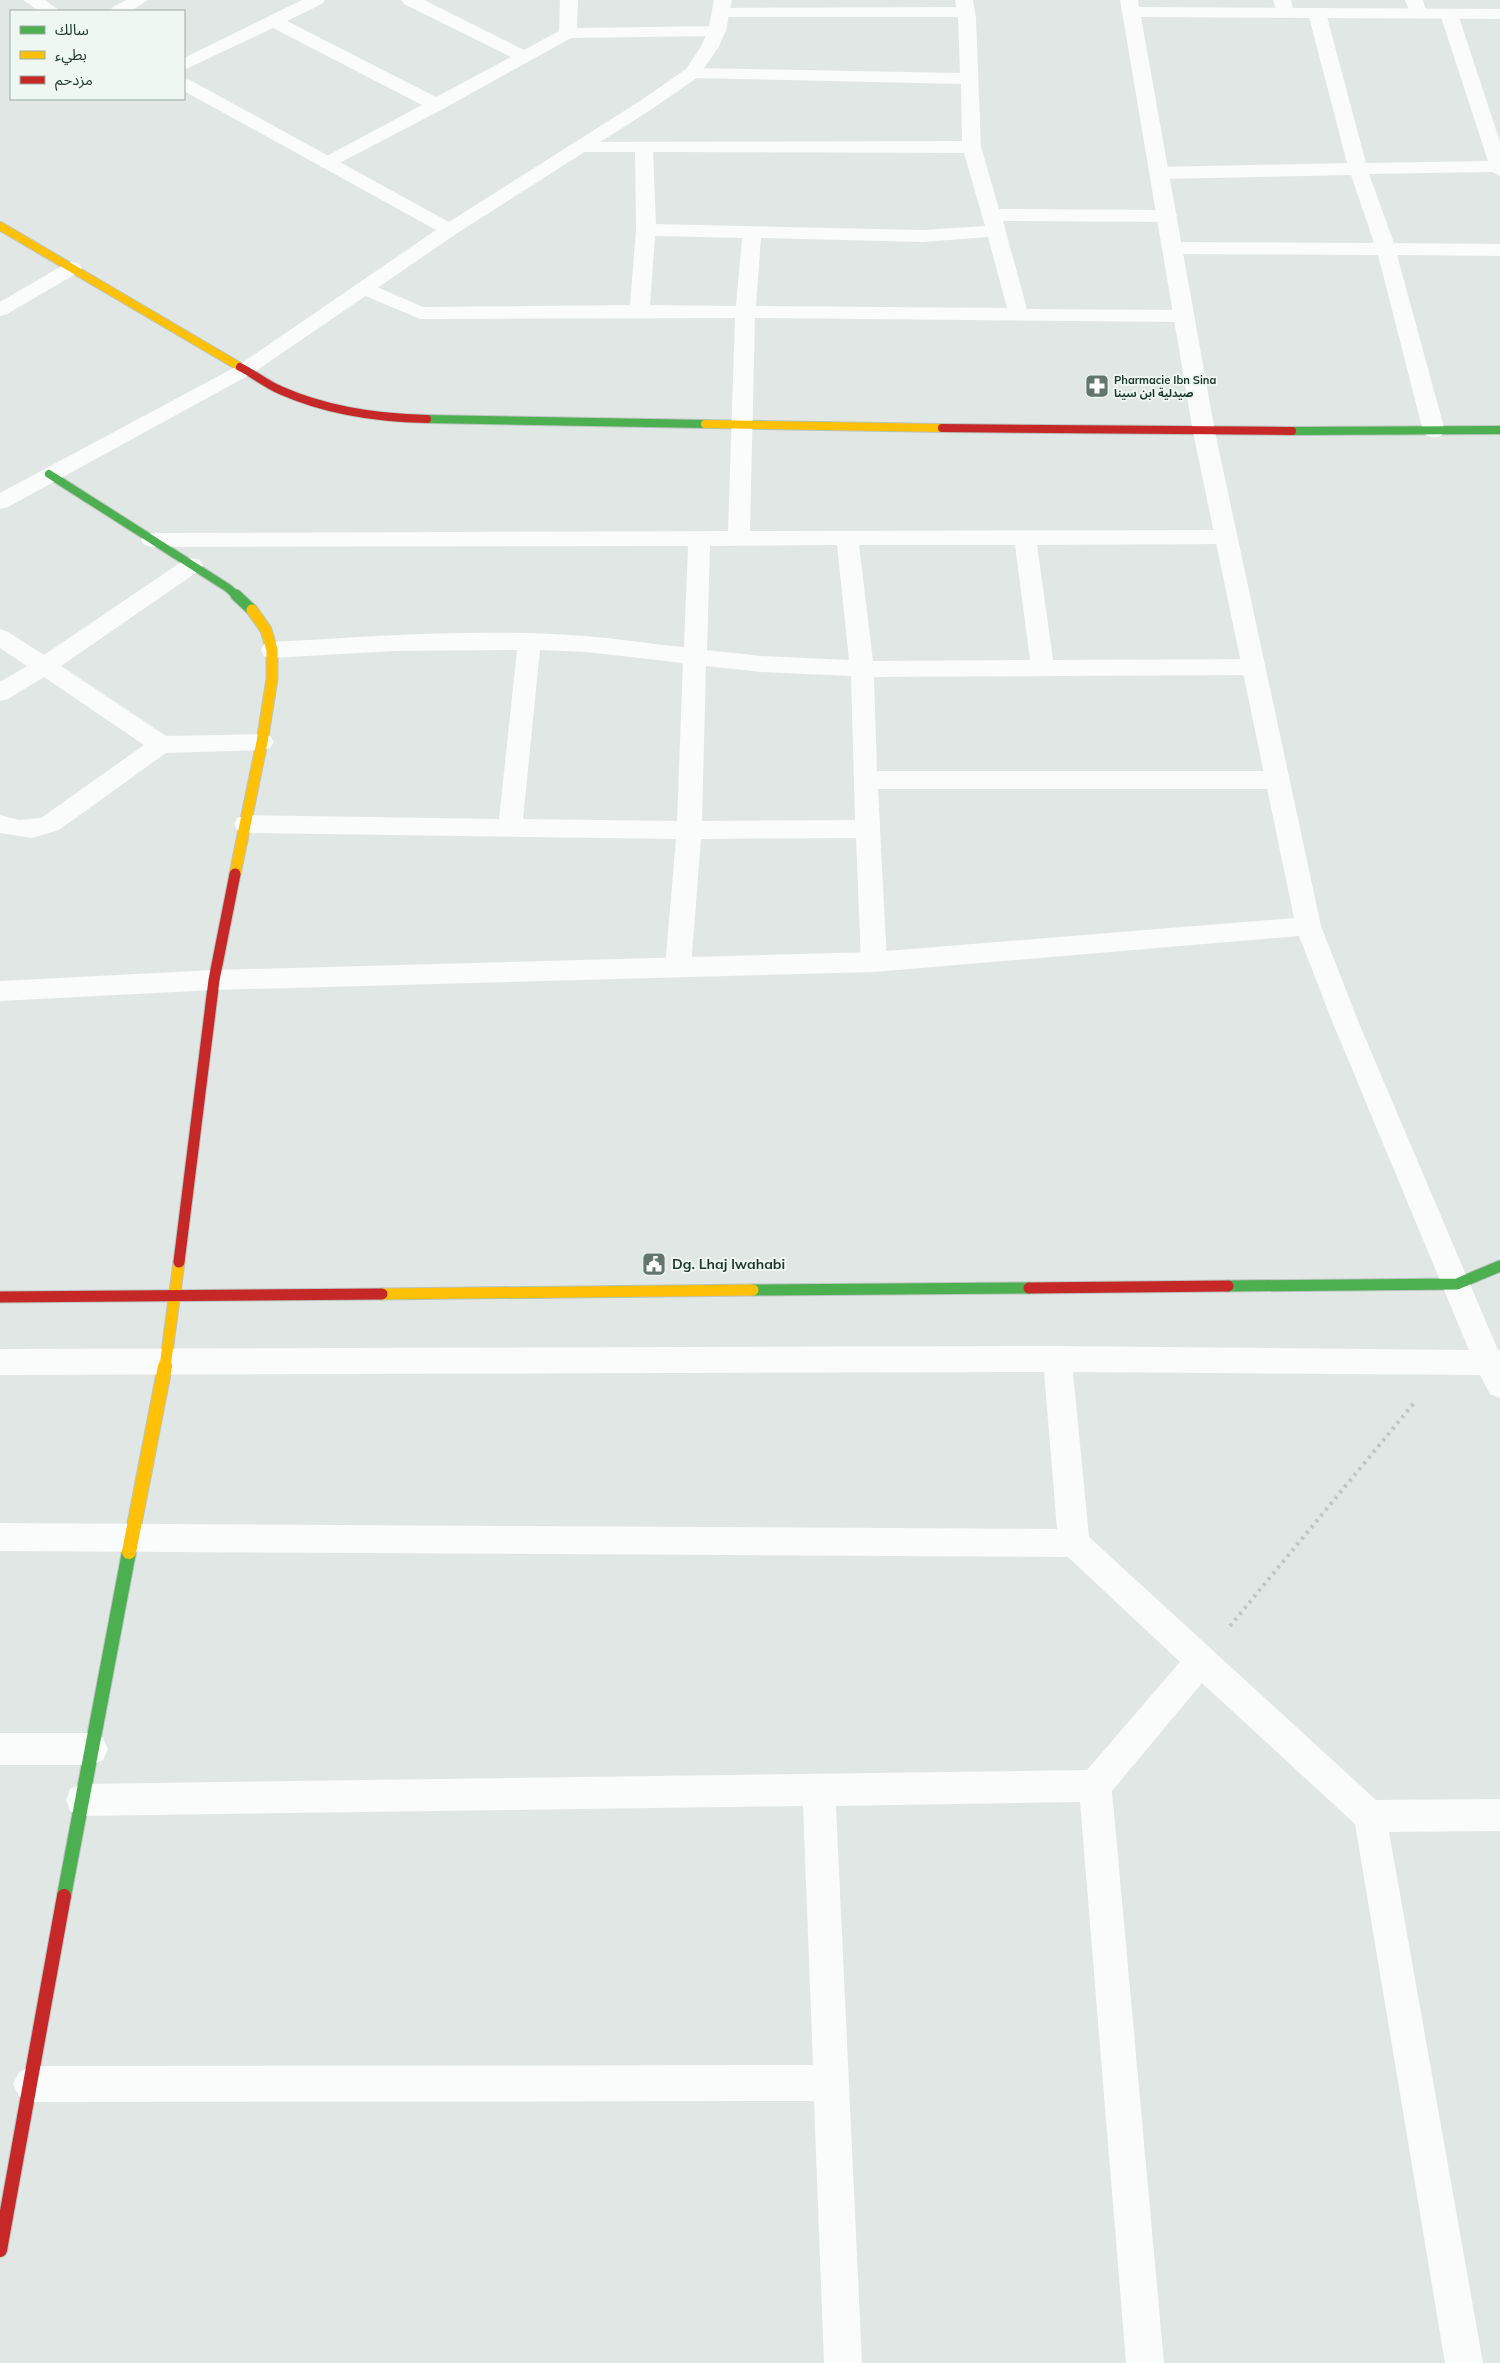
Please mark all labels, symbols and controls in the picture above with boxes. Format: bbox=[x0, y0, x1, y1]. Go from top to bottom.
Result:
legend bbox=[10, 10, 185, 100]
text: سالك bbox=[55, 20, 89, 39]
text: بطيء bbox=[55, 45, 87, 66]
text: مزدحم bbox=[55, 70, 93, 91]
pharmacy icon: Pharmacie Ibn Sina صيدلية ابن سينا bbox=[1084, 373, 1110, 399]
place label: Pharmacie Ibn Sina صيدلية ابن سينا bbox=[1114, 373, 1216, 400]
public building icon: Dg. Lhaj lwahabi bbox=[641, 1251, 667, 1277]
place label: Dg. Lhaj lwahabi bbox=[672, 1255, 785, 1273]

